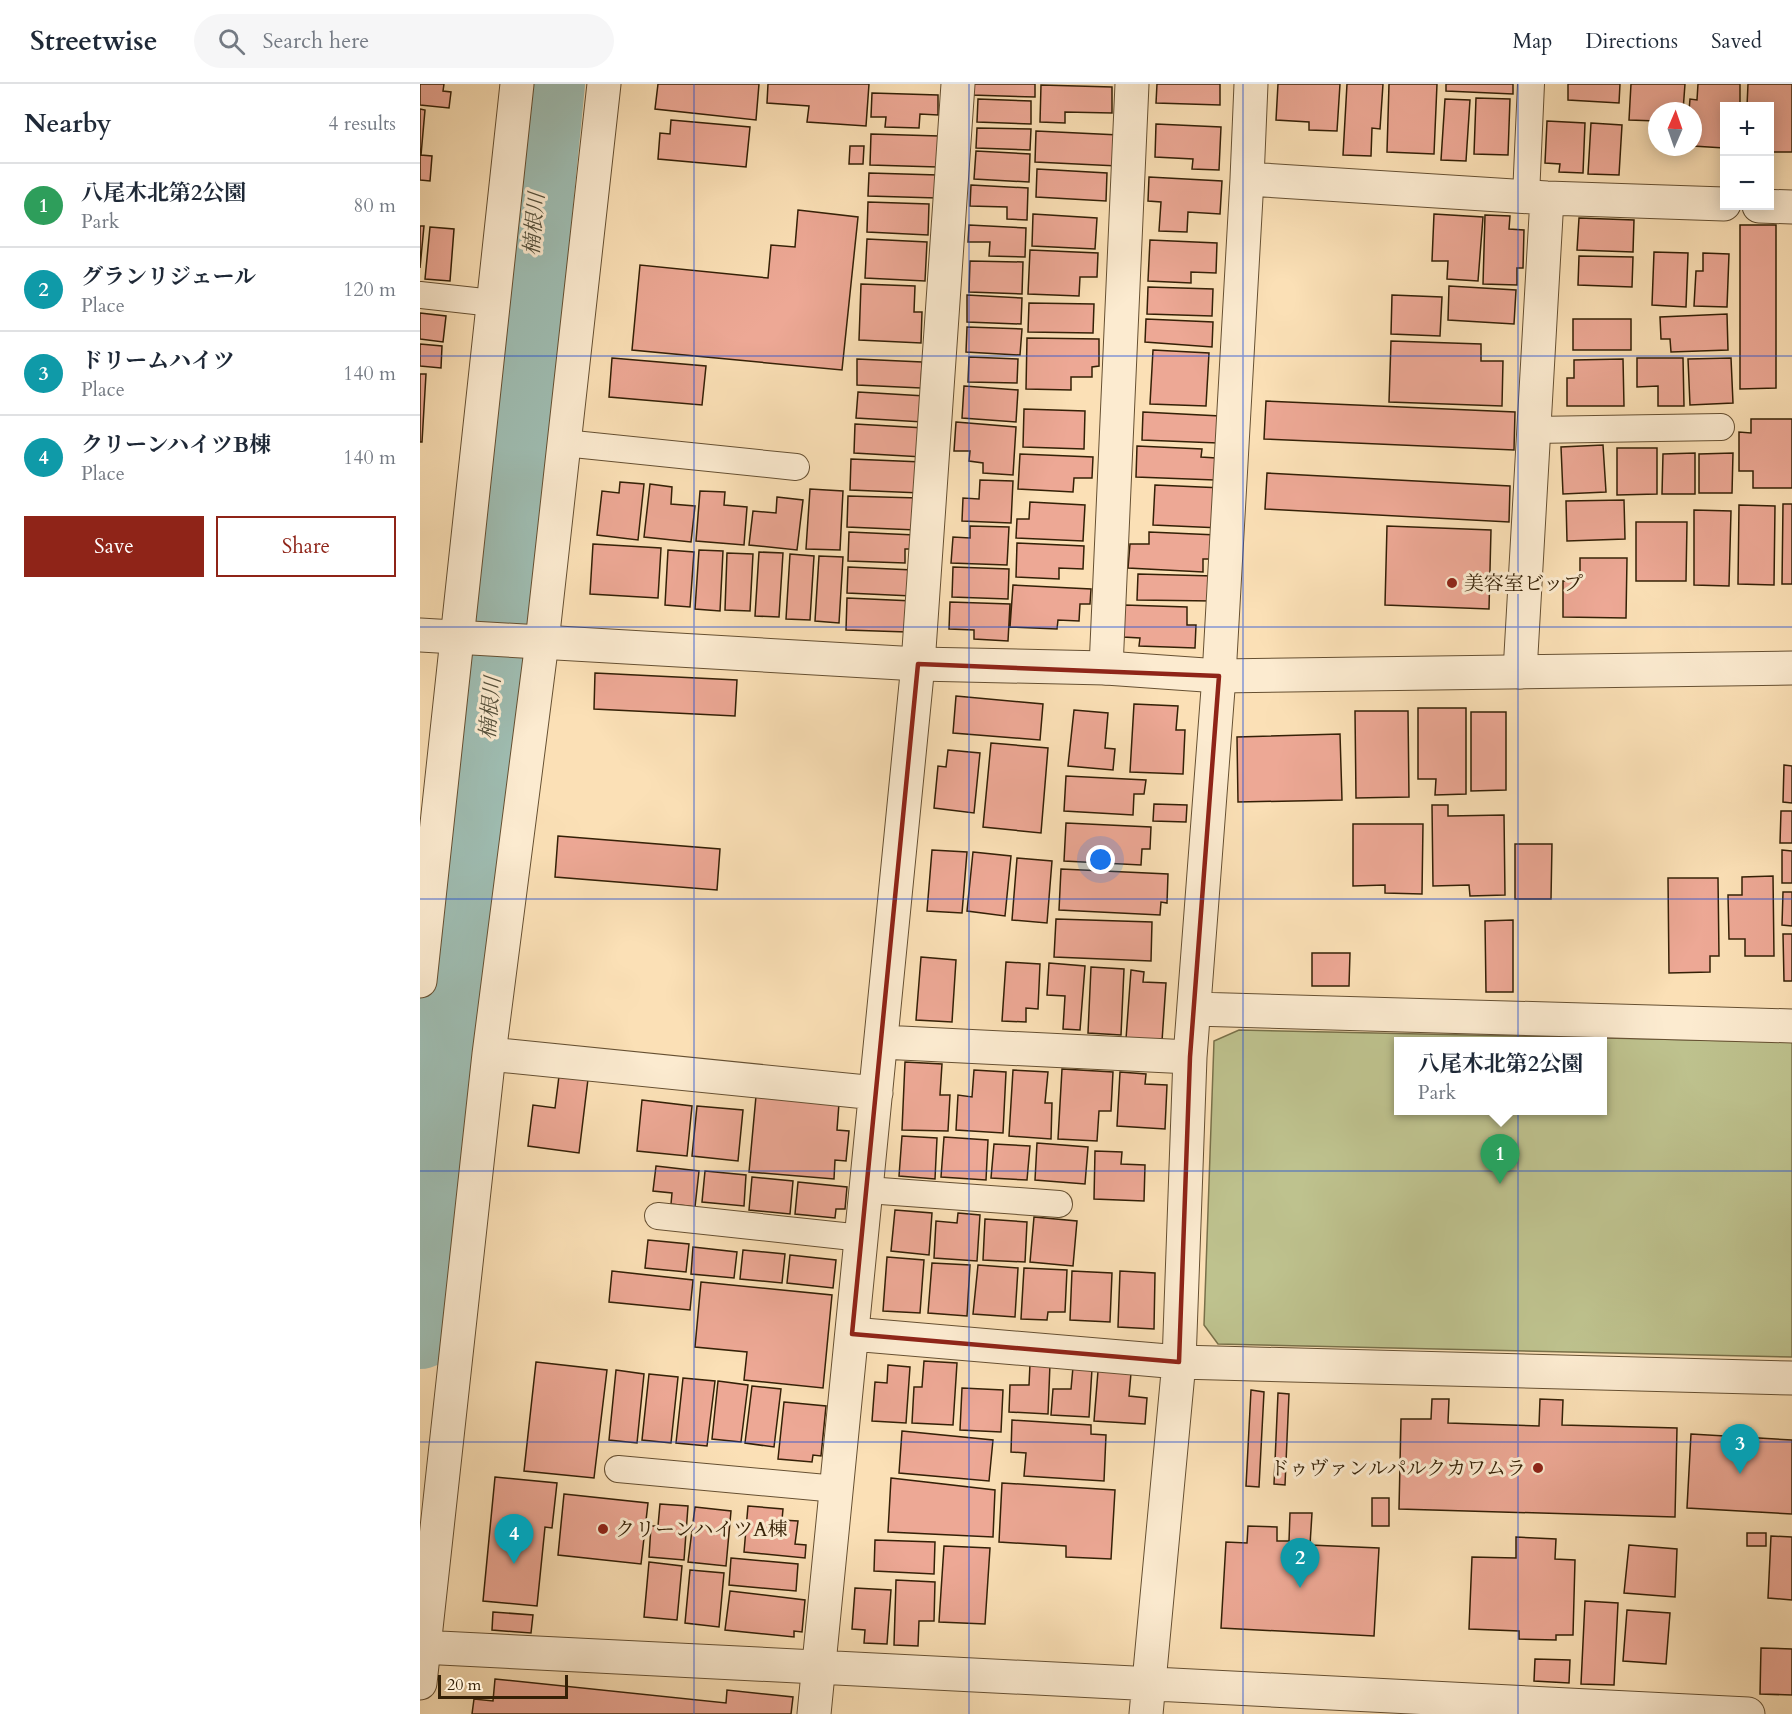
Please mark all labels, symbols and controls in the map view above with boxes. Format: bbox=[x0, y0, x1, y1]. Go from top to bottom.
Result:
search box bbox=[194, 14, 614, 68]
text: Streetwise bbox=[30, 22, 158, 60]
icon: search bbox=[215, 25, 248, 58]
text: Search here bbox=[263, 26, 369, 56]
text: Map bbox=[1512, 27, 1552, 56]
text: Directions bbox=[1585, 27, 1678, 56]
text: Saved bbox=[1711, 27, 1762, 56]
north arrow bbox=[1648, 102, 1702, 156]
map controls bbox=[1720, 102, 1774, 210]
button: + bbox=[1720, 102, 1774, 156]
text: Nearby bbox=[24, 106, 112, 141]
text: 4 results bbox=[328, 110, 396, 137]
button: − bbox=[1720, 156, 1774, 210]
text: 八尾木北第2公園 bbox=[81, 178, 246, 208]
water label: 楠根川 bbox=[517, 189, 552, 257]
text: 1 bbox=[38, 192, 49, 219]
text: 80 m bbox=[353, 192, 396, 219]
text: Park bbox=[81, 208, 119, 235]
text: グランリジェール bbox=[81, 262, 256, 292]
text: 2 bbox=[38, 276, 49, 303]
text: 120 m bbox=[343, 276, 396, 303]
text: Place bbox=[81, 292, 125, 319]
text: ドリームハイツ bbox=[81, 346, 235, 376]
text: 3 bbox=[38, 360, 49, 387]
text: 140 m bbox=[343, 360, 396, 387]
text: Place bbox=[81, 376, 125, 403]
text: クリーンハイツB棟 bbox=[81, 430, 271, 460]
text: 4 bbox=[38, 444, 49, 471]
text: 140 m bbox=[343, 444, 396, 471]
text: Place bbox=[81, 460, 125, 487]
button: Save bbox=[24, 516, 204, 577]
button: Share bbox=[216, 516, 396, 577]
place label: 美容室ビップ bbox=[1464, 570, 1583, 597]
marker: 美容室ビップ bbox=[1445, 576, 1459, 590]
water label: 楠根川 bbox=[473, 673, 508, 741]
your location bbox=[1086, 845, 1115, 874]
popup bbox=[1394, 1037, 1607, 1115]
text: 八尾木北第2公園 bbox=[1418, 1049, 1583, 1079]
text: Park bbox=[1418, 1079, 1456, 1106]
pin: 1 bbox=[1480, 1134, 1520, 1184]
pin: 3 bbox=[1720, 1424, 1760, 1474]
place label: ドゥヴァンルパルクカワムラ bbox=[1269, 1455, 1526, 1482]
marker: ドゥヴァンルパルクカワムラ bbox=[1531, 1461, 1545, 1475]
pin: 4 bbox=[494, 1514, 533, 1564]
place label: クリーンハイツA棟 bbox=[615, 1516, 787, 1543]
marker: クリーンハイツA棟 bbox=[596, 1522, 610, 1536]
pin: 2 bbox=[1280, 1538, 1320, 1588]
scale bar bbox=[438, 1672, 568, 1700]
text: 20 m bbox=[447, 1674, 481, 1696]

